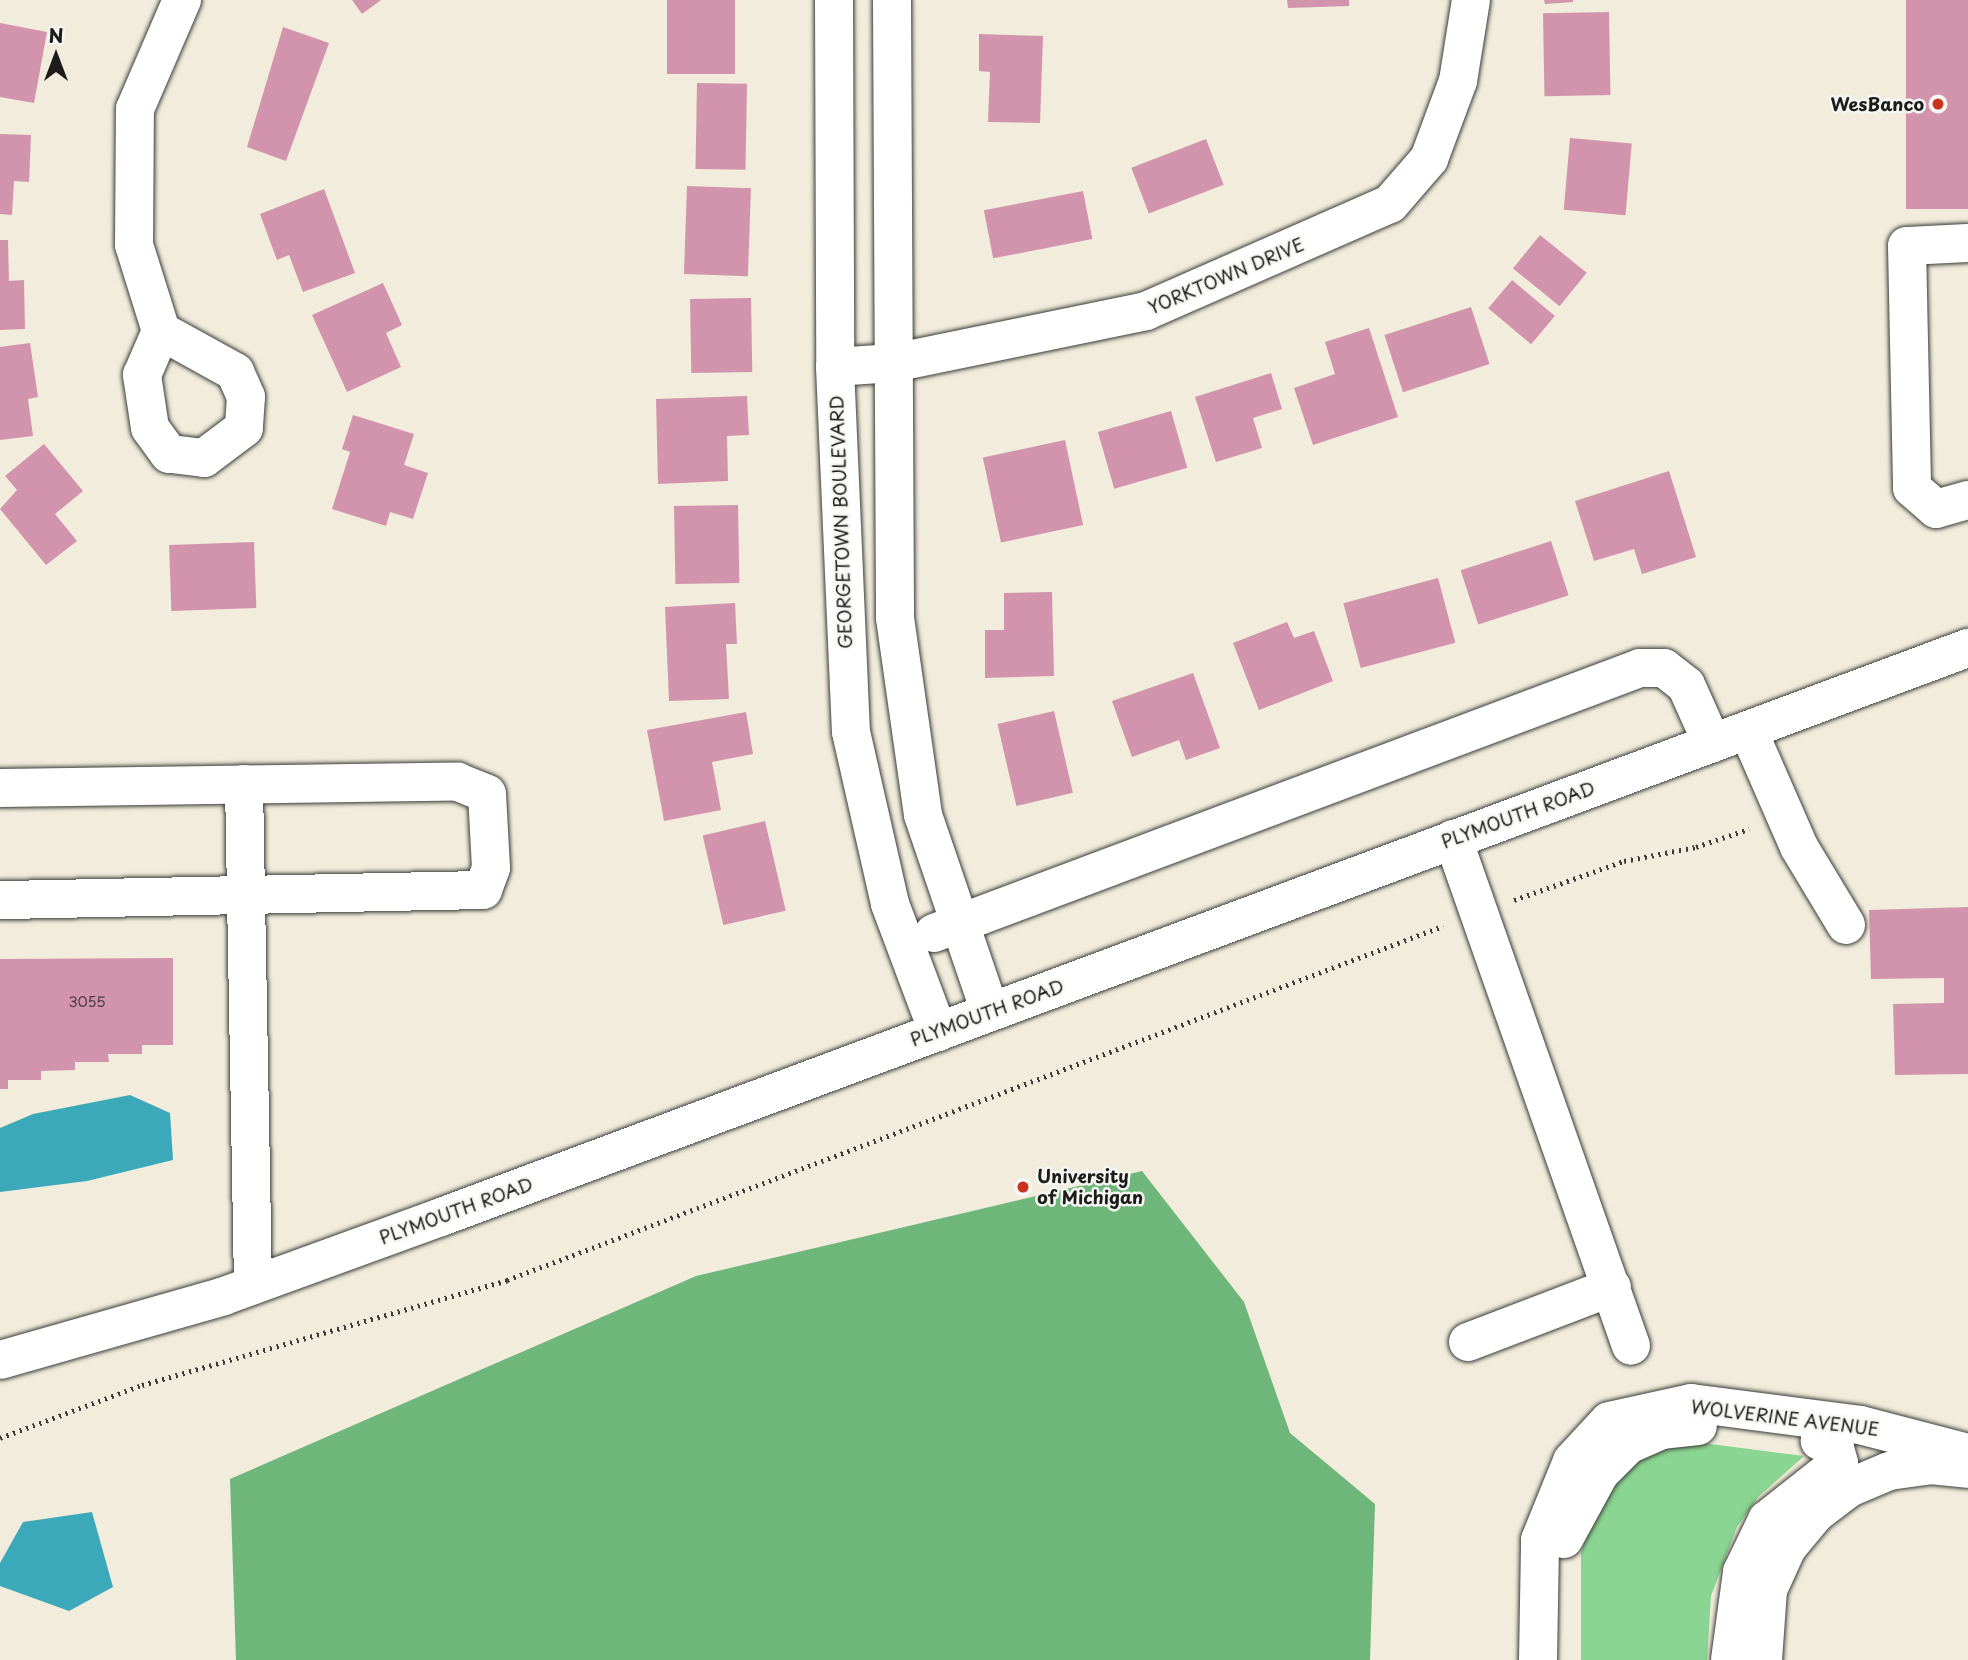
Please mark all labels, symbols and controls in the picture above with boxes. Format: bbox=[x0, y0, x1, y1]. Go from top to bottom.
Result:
north arrow bbox=[21, 21, 91, 91]
text: N bbox=[48, 21, 64, 49]
place label: WesBanco bbox=[1830, 93, 1924, 115]
marker: WesBanco bbox=[1930, 96, 1946, 112]
street label: YORKTOWN DRIVE bbox=[1144, 233, 1308, 319]
street label: GEORGETOWN BOULEVARD bbox=[826, 395, 856, 649]
street label: PLYMOUTH ROAD bbox=[1438, 777, 1598, 853]
street label: PLYMOUTH ROAD bbox=[907, 975, 1067, 1051]
house number: 3055 bbox=[68, 994, 106, 1010]
place label: University of Michigan bbox=[1037, 1166, 1143, 1208]
street label: PLYMOUTH ROAD bbox=[376, 1173, 536, 1249]
marker: University of Michigan bbox=[1015, 1179, 1031, 1195]
street label: WOLVERINE AVENUE bbox=[1690, 1396, 1880, 1440]

